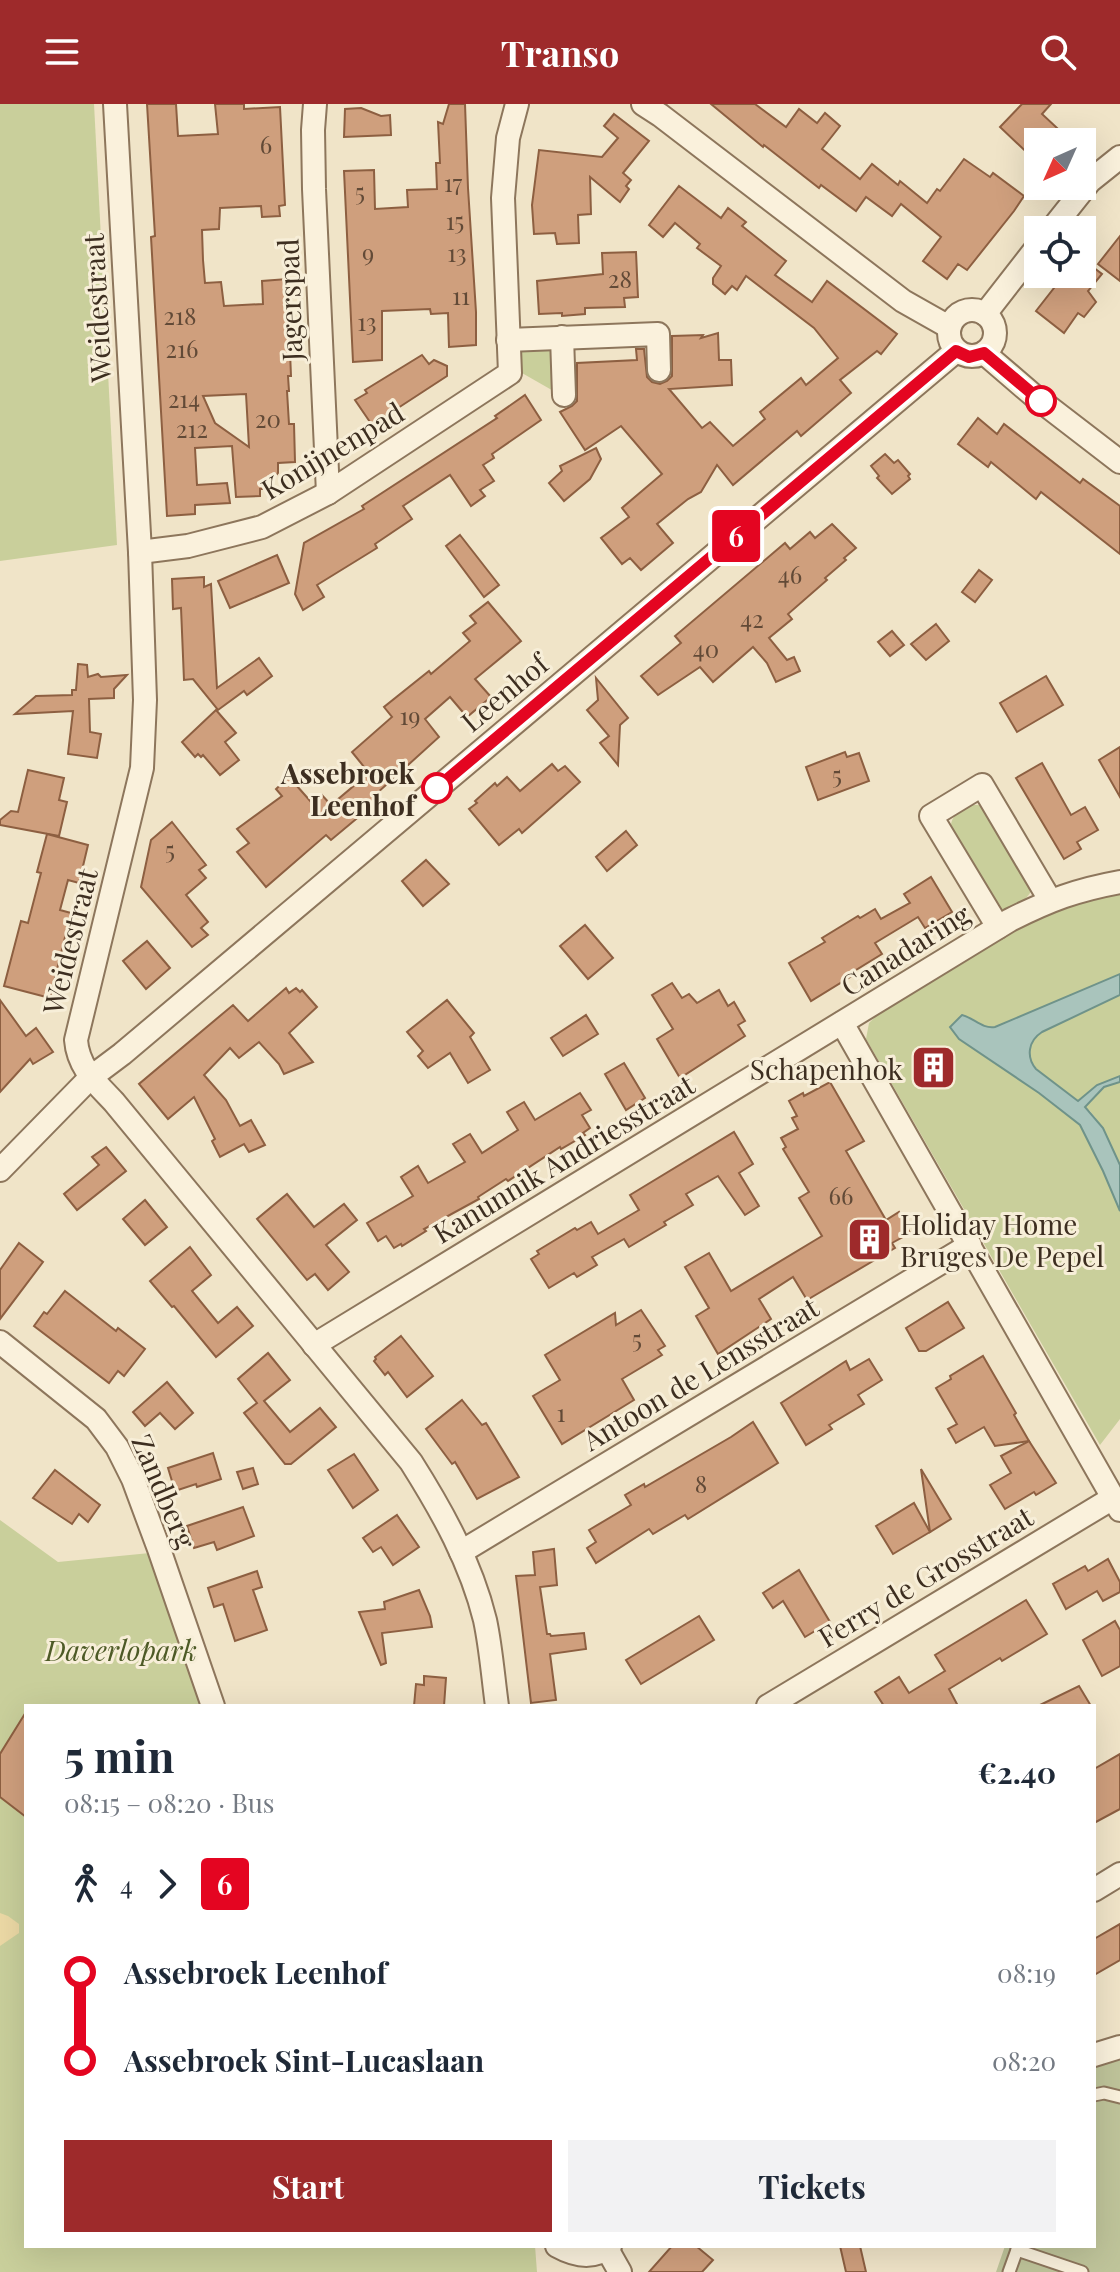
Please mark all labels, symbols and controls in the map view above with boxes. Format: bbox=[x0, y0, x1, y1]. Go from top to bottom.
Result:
text: Transo bbox=[501, 28, 619, 76]
icon: menu bbox=[40, 30, 84, 74]
icon: search bbox=[1036, 30, 1080, 74]
house number: 6 bbox=[260, 128, 272, 160]
north arrow bbox=[1024, 128, 1096, 200]
map controls bbox=[1024, 128, 1096, 288]
house number: 17 bbox=[444, 166, 463, 198]
house number: 5 bbox=[355, 175, 365, 207]
house number: 15 bbox=[446, 204, 464, 236]
button: locate bbox=[1024, 216, 1096, 288]
street label: Weidestraat bbox=[74, 232, 118, 384]
house number: 9 bbox=[362, 236, 374, 268]
house number: 13 bbox=[447, 236, 467, 268]
street label: Jagerspad bbox=[268, 238, 310, 363]
house number: 28 bbox=[608, 262, 632, 294]
house number: 11 bbox=[452, 279, 470, 311]
house number: 218 bbox=[164, 299, 196, 331]
house number: 13 bbox=[357, 305, 377, 337]
house number: 216 bbox=[166, 332, 198, 364]
house number: 214 bbox=[168, 382, 200, 414]
unlabelled marker bbox=[1026, 386, 1056, 416]
street label: Konijnenpad bbox=[254, 393, 410, 507]
house number: 20 bbox=[255, 402, 281, 434]
house number: 212 bbox=[176, 412, 208, 444]
line badge: 6 bbox=[710, 510, 762, 562]
text: 6 bbox=[728, 517, 744, 554]
house number: 46 bbox=[778, 558, 802, 590]
house number: 42 bbox=[740, 602, 764, 634]
house number: 40 bbox=[693, 632, 719, 664]
street label: Leenhof bbox=[453, 643, 557, 739]
house number: 19 bbox=[399, 699, 421, 731]
place label: Assebroek Leenhof bbox=[280, 754, 418, 823]
house number: 5 bbox=[832, 758, 842, 790]
marker: Assebroek Leenhof bbox=[422, 773, 452, 803]
house number: 5 bbox=[165, 833, 175, 865]
street label: Weidestraat bbox=[33, 863, 105, 1019]
street label: Canadaring bbox=[833, 895, 977, 1003]
building icon: Schapenhok bbox=[910, 1044, 958, 1092]
place label: Schapenhok bbox=[750, 1050, 904, 1087]
street label: Kanunnik Andriesstraat bbox=[425, 1065, 701, 1251]
house number: 66 bbox=[829, 1179, 853, 1211]
place label: Holiday Home Bruges De Pepel bbox=[900, 1205, 1104, 1274]
building icon: Holiday Home Bruges De Pepel bbox=[845, 1215, 893, 1263]
street label: Antoon de Lensstraat bbox=[574, 1287, 826, 1459]
house number: 5 bbox=[632, 1322, 642, 1354]
house number: 1 bbox=[557, 1396, 566, 1428]
street label: Zandberg bbox=[124, 1428, 206, 1554]
house number: 8 bbox=[695, 1467, 707, 1499]
street label: Ferry de Grosstraat bbox=[811, 1497, 1040, 1655]
park label: Daverlopark bbox=[44, 1631, 197, 1668]
text: 5 min bbox=[64, 1725, 174, 1784]
text: €2.40 bbox=[978, 1752, 1056, 1792]
text: 08:15 – 08:20 · Bus bbox=[64, 1785, 274, 1820]
icon: walk bbox=[64, 1862, 108, 1906]
icon: forward bbox=[145, 1862, 189, 1906]
text: 6 bbox=[217, 1865, 233, 1902]
text: 4 bbox=[120, 1867, 133, 1902]
text: Assebroek Leenhof bbox=[124, 1952, 387, 1992]
text: 08:19 bbox=[997, 1955, 1056, 1990]
text: Assebroek Sint-Lucaslaan bbox=[124, 2040, 484, 2080]
text: 08:20 bbox=[992, 2043, 1056, 2078]
button: Start bbox=[64, 2140, 552, 2232]
button: Tickets bbox=[568, 2140, 1056, 2232]

